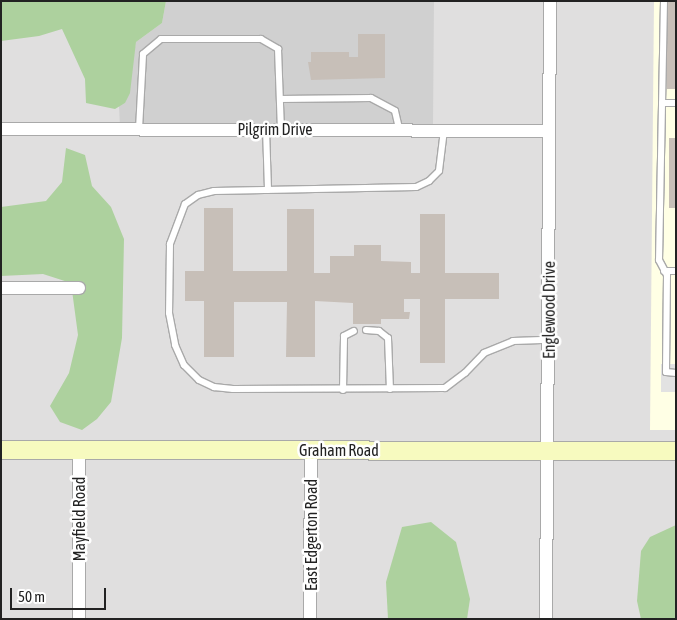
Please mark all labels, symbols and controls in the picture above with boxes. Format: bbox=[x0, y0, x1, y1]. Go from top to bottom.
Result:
street label: Pilgrim Drive bbox=[237, 119, 313, 139]
street label: Englewood Drive bbox=[539, 261, 559, 359]
street label: Graham Road bbox=[299, 440, 379, 460]
street label: Mayfield Road bbox=[69, 477, 89, 561]
street label: East Edgerton Road bbox=[301, 479, 321, 591]
scale bar bbox=[12, 578, 109, 610]
text: 50 m bbox=[18, 588, 45, 605]

